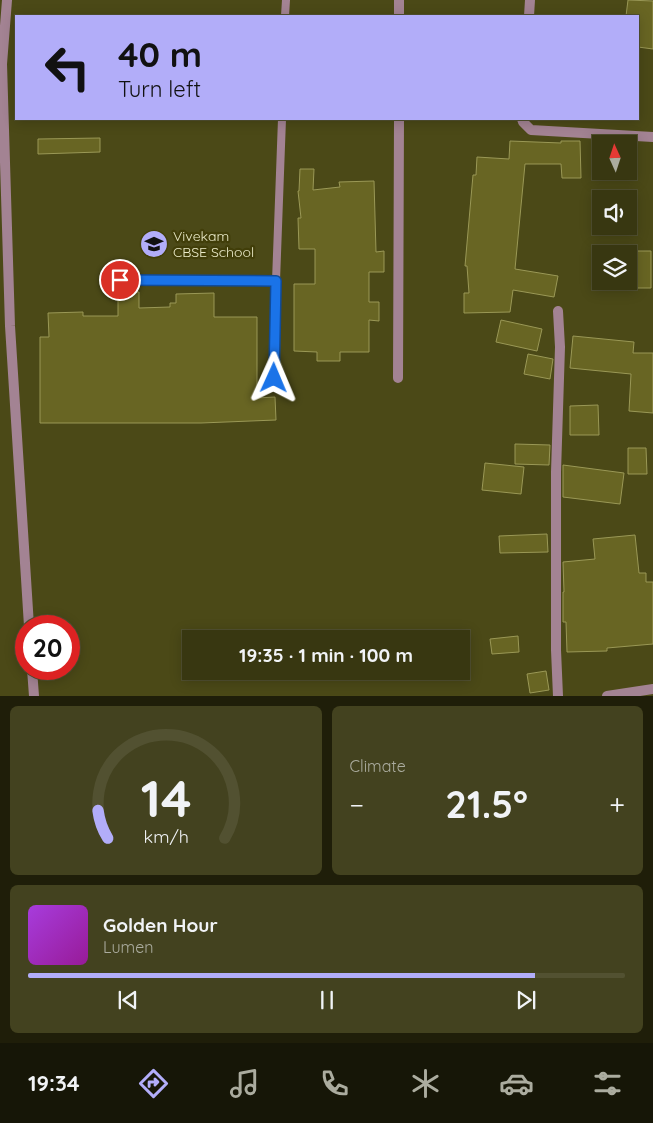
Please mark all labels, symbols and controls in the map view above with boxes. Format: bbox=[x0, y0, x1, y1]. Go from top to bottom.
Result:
text: 40 m bbox=[118, 32, 202, 76]
icon: left bbox=[35, 35, 100, 100]
text: Turn left bbox=[118, 75, 201, 103]
north arrow bbox=[592, 135, 638, 180]
map controls bbox=[592, 135, 637, 290]
button: sound bbox=[592, 190, 637, 235]
place label: Vivekam CBSE School bbox=[173, 227, 254, 261]
school or university icon: Vivekam CBSE School bbox=[139, 229, 169, 259]
button: layers bbox=[592, 245, 637, 290]
pin bbox=[99, 259, 141, 301]
icon: arrive bbox=[106, 266, 134, 294]
position arrow bbox=[247, 351, 299, 403]
speed limit sign: 20 bbox=[15, 615, 80, 680]
text: 19:35 · 1 min · 100 m bbox=[239, 643, 413, 667]
text: Climate bbox=[350, 756, 406, 776]
text: 14 bbox=[140, 765, 191, 830]
text: 21.5° bbox=[445, 780, 528, 828]
text: − bbox=[350, 787, 364, 822]
text: + bbox=[609, 787, 625, 822]
text: km/h bbox=[143, 825, 188, 847]
text: Golden Hour bbox=[103, 913, 218, 937]
text: Lumen bbox=[103, 937, 154, 957]
icon: previous bbox=[114, 986, 142, 1014]
icon: pause bbox=[313, 986, 341, 1014]
icon: next bbox=[512, 986, 540, 1014]
icon: directions bbox=[136, 1066, 171, 1101]
icon: music bbox=[227, 1066, 262, 1101]
icon: phone bbox=[317, 1066, 352, 1101]
icon: climate bbox=[408, 1066, 443, 1101]
icon: car bbox=[499, 1066, 534, 1101]
icon: filters bbox=[590, 1066, 625, 1101]
text: 19:34 bbox=[28, 1069, 80, 1097]

